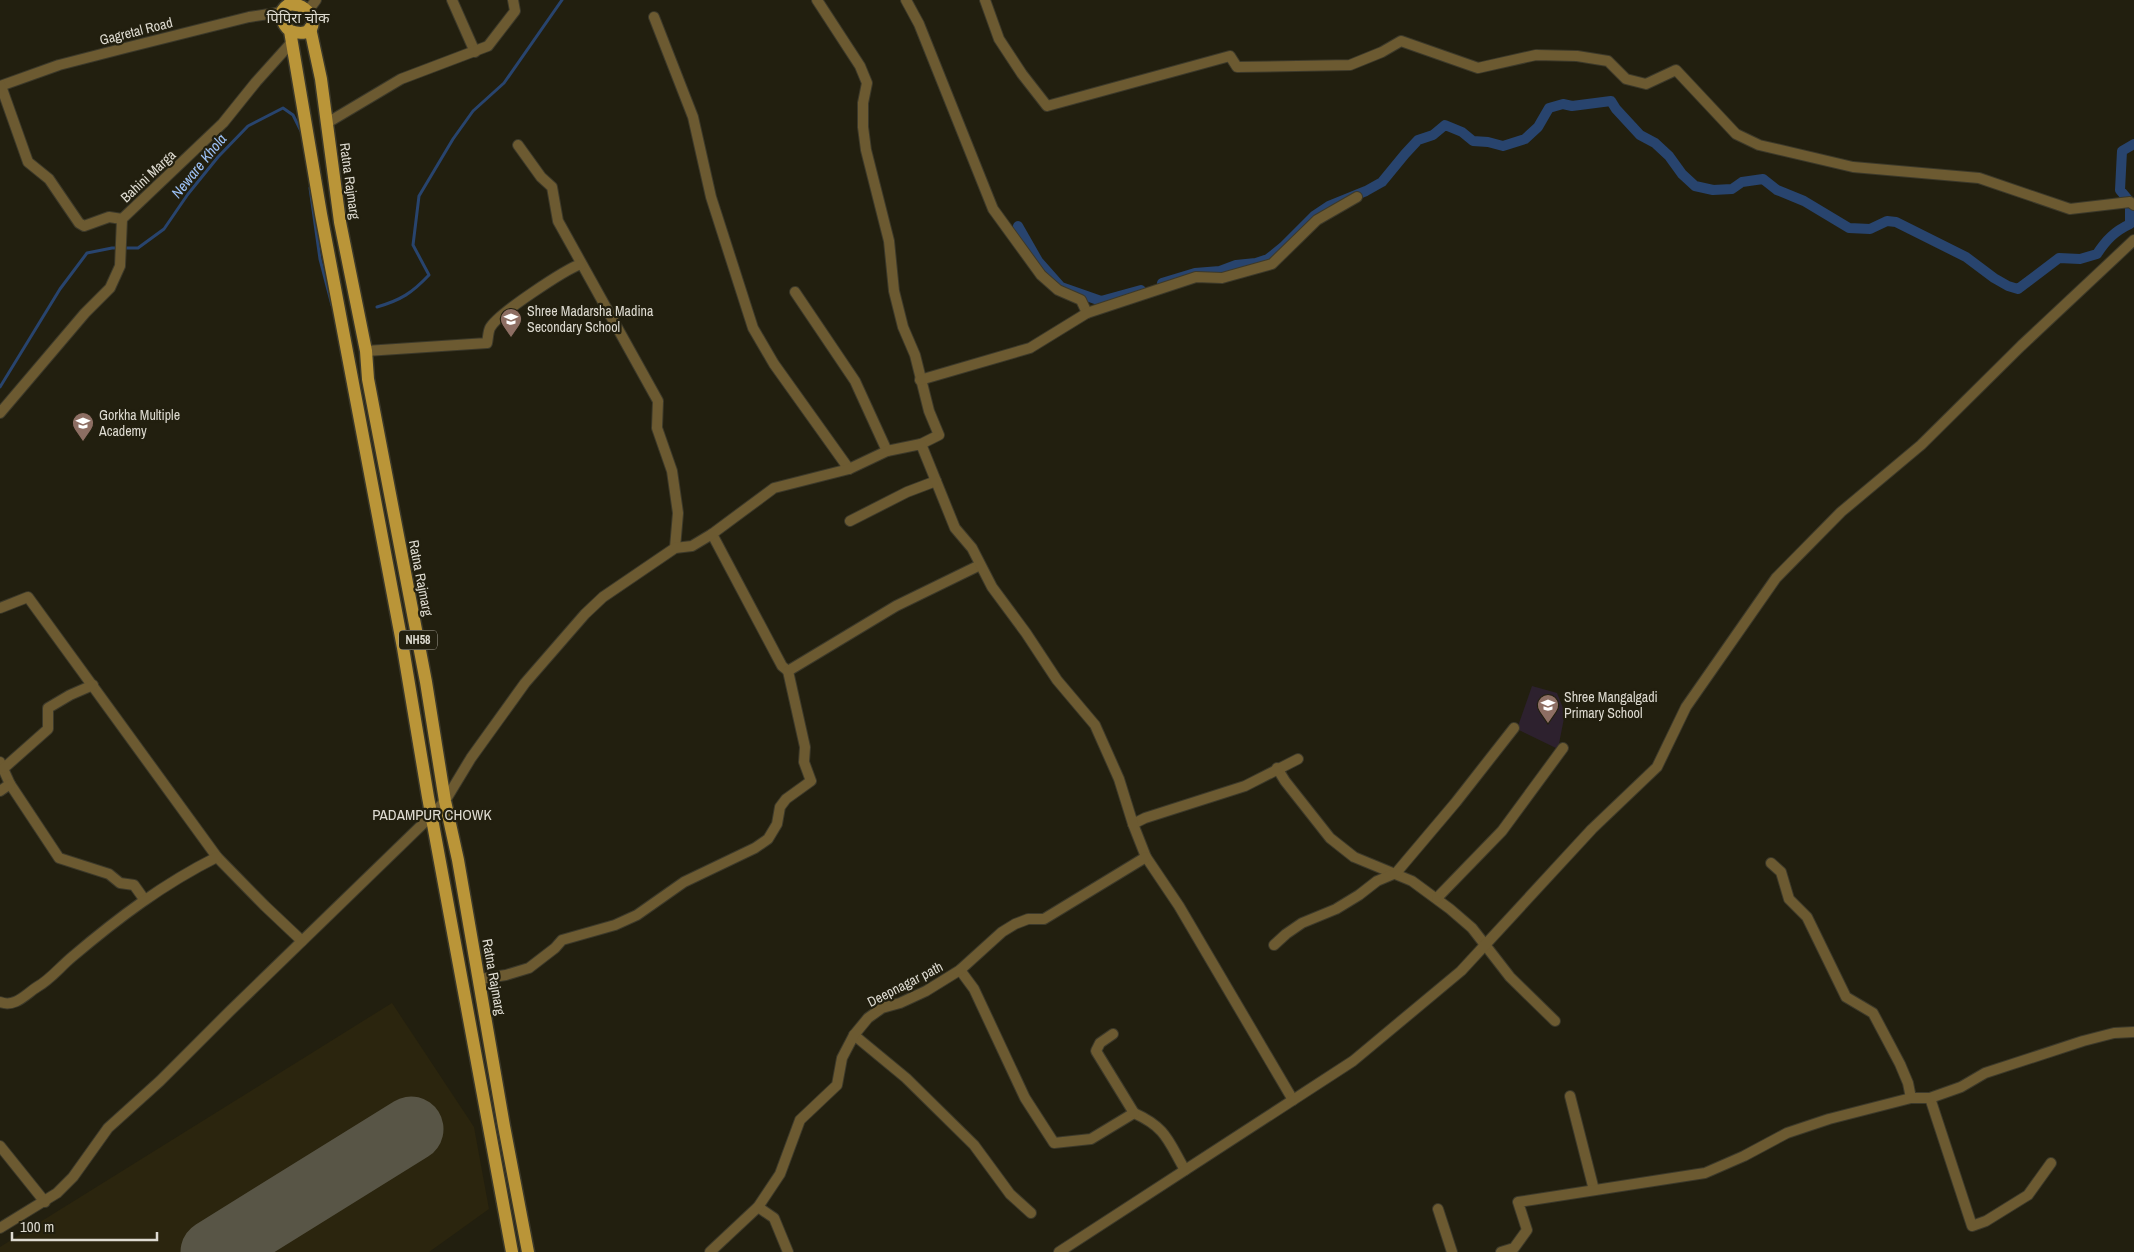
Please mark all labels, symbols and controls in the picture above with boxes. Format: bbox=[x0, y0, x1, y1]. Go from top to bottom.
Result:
district label: पिपिरा चोक bbox=[266, 7, 330, 28]
street label: Gagretal Road bbox=[98, 13, 174, 49]
water label: Neware Khola bbox=[166, 129, 231, 202]
street label: Ratna Rajmarg bbox=[336, 142, 364, 221]
street label: Bahini Marga bbox=[117, 145, 180, 206]
place label: Shree Madarsha Madina Secondary School bbox=[527, 302, 654, 336]
school or university icon: Shree Madarsha Madina Secondary School bbox=[499, 307, 523, 338]
place label: Gorkha Multiple Academy bbox=[98, 406, 180, 440]
school or university icon: Gorkha Multiple Academy bbox=[71, 411, 95, 442]
street label: Ratna Rajmarg bbox=[405, 538, 437, 618]
road number: NH58 bbox=[399, 630, 437, 650]
place label: Shree Mangalgadi Primary School bbox=[1564, 688, 1658, 722]
school or university icon: Shree Mangalgadi Primary School bbox=[1536, 693, 1560, 724]
district label: PADAMPUR CHOWK bbox=[372, 804, 492, 825]
street label: Ratna Rajmarg bbox=[478, 937, 510, 1017]
street label: Deepnagar path bbox=[864, 957, 946, 1011]
scale bar bbox=[12, 1210, 158, 1242]
text: 100 m bbox=[20, 1216, 54, 1237]

